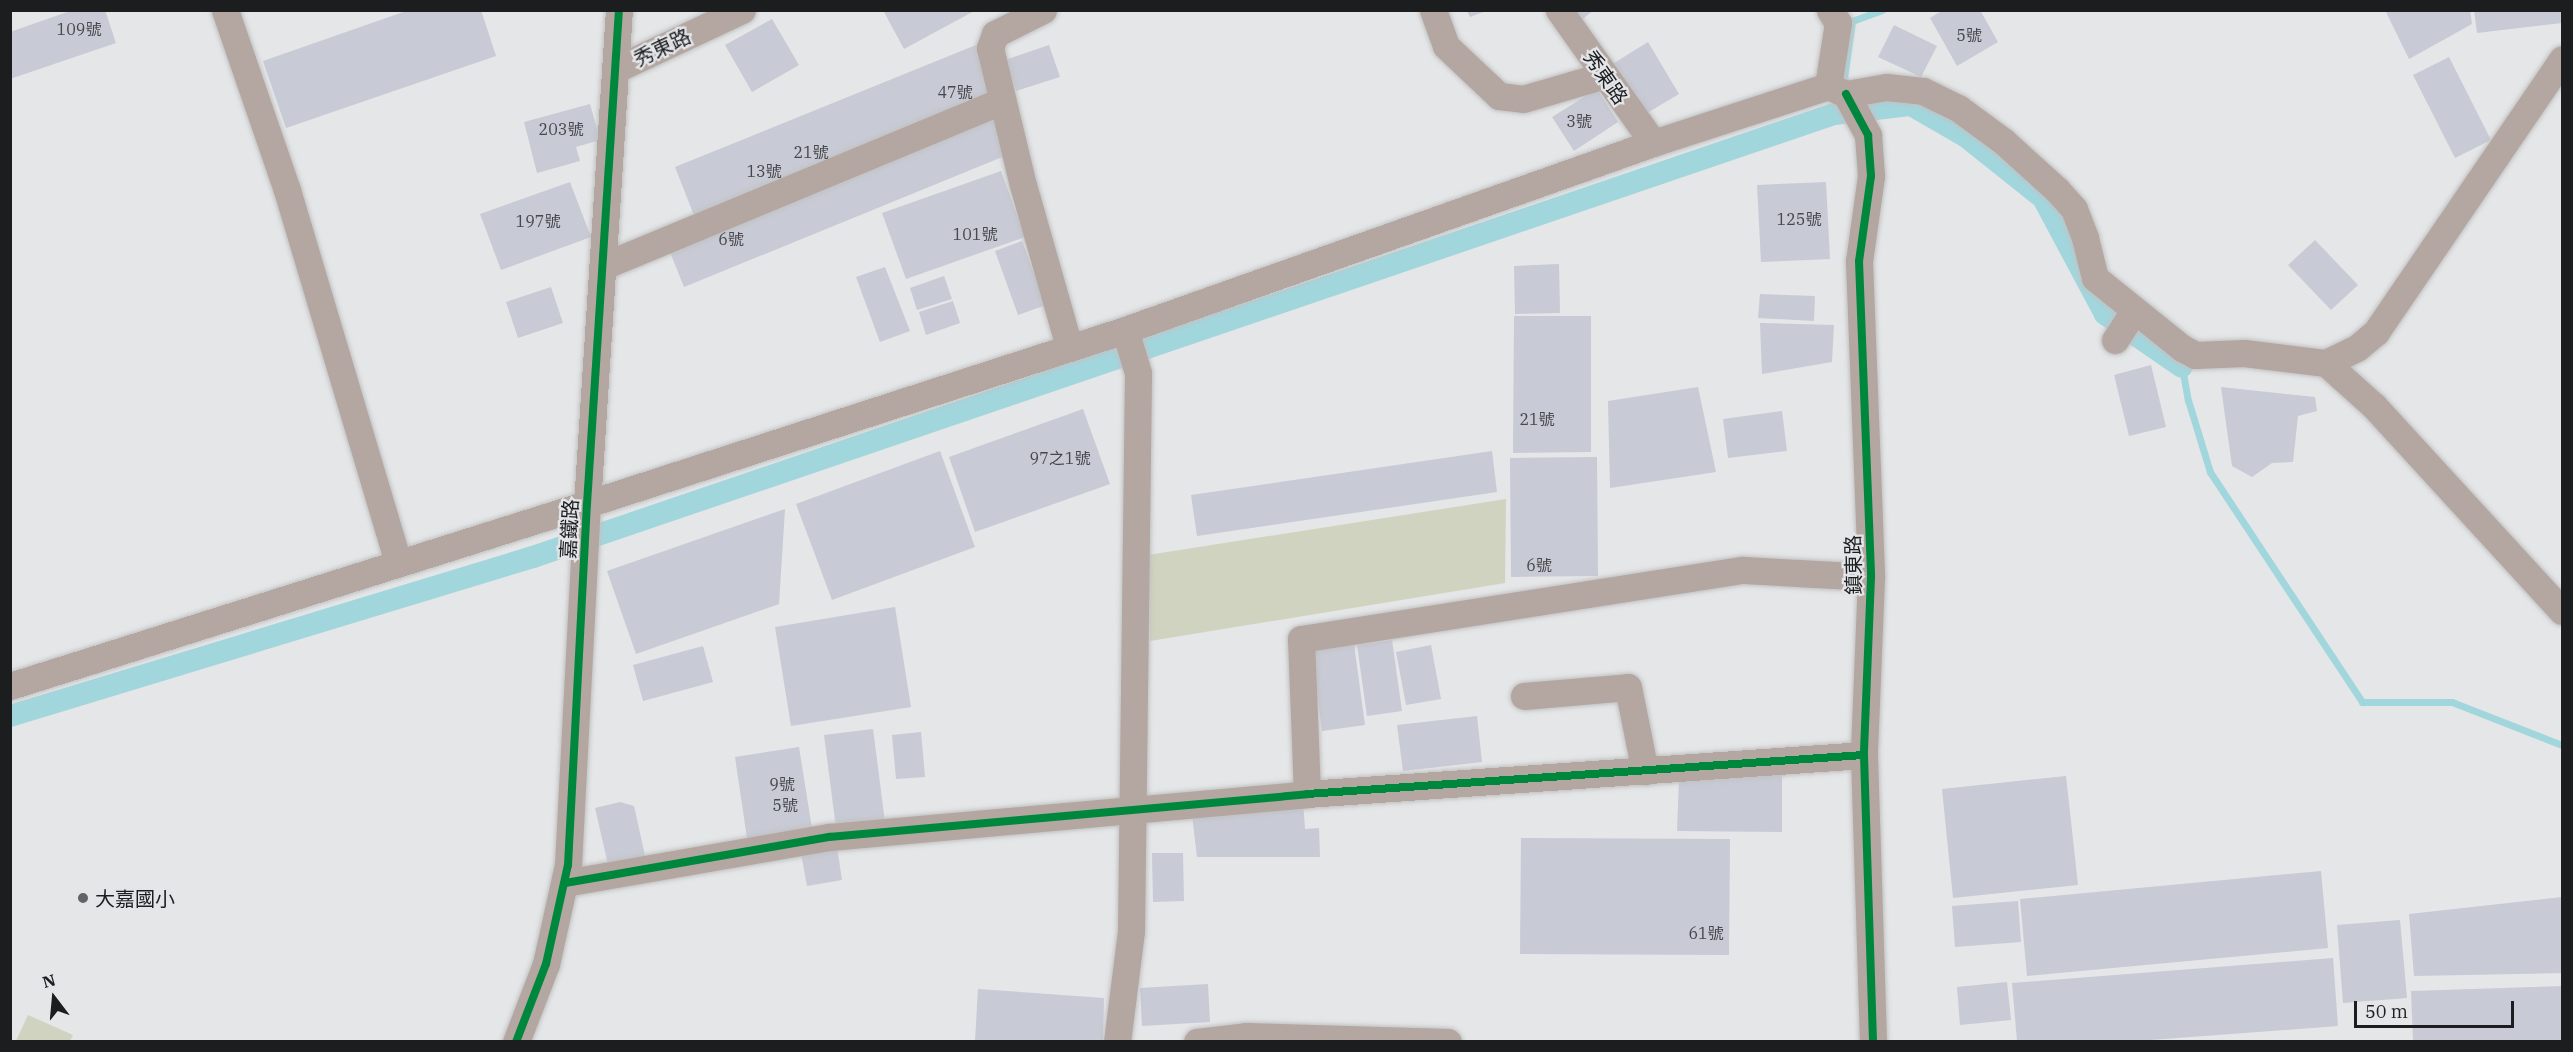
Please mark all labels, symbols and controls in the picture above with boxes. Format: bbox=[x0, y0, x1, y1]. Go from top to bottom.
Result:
house number: 109號 bbox=[57, 19, 101, 39]
street label: 秀東路 bbox=[630, 23, 694, 71]
house number: 5號 bbox=[1956, 25, 1982, 45]
street label: 秀東路 bbox=[1579, 46, 1633, 108]
house number: 47號 bbox=[937, 82, 973, 102]
house number: 3號 bbox=[1566, 111, 1592, 131]
house number: 203號 bbox=[539, 119, 583, 139]
house number: 21號 bbox=[793, 142, 829, 162]
house number: 13號 bbox=[746, 161, 782, 181]
house number: 125號 bbox=[1777, 209, 1821, 229]
house number: 197號 bbox=[516, 211, 560, 231]
house number: 101號 bbox=[953, 224, 997, 244]
house number: 6號 bbox=[718, 229, 744, 249]
house number: 21號 bbox=[1519, 409, 1555, 429]
house number: 97之1號 bbox=[1030, 448, 1090, 468]
street label: 嘉鐵路 bbox=[555, 498, 583, 560]
street label: 鎮東路 bbox=[1840, 535, 1866, 595]
house number: 6號 bbox=[1526, 555, 1552, 575]
house number: 9號 bbox=[769, 774, 795, 794]
house number: 5號 bbox=[772, 795, 798, 815]
place label: 大嘉國小 bbox=[95, 886, 175, 910]
marker: 大嘉國小 bbox=[76, 891, 90, 905]
house number: 61號 bbox=[1688, 923, 1724, 943]
north arrow bbox=[24, 968, 84, 1028]
text: N bbox=[40, 969, 58, 992]
scale bar bbox=[2357, 989, 2518, 1027]
text: 50 m bbox=[2365, 1000, 2408, 1023]

